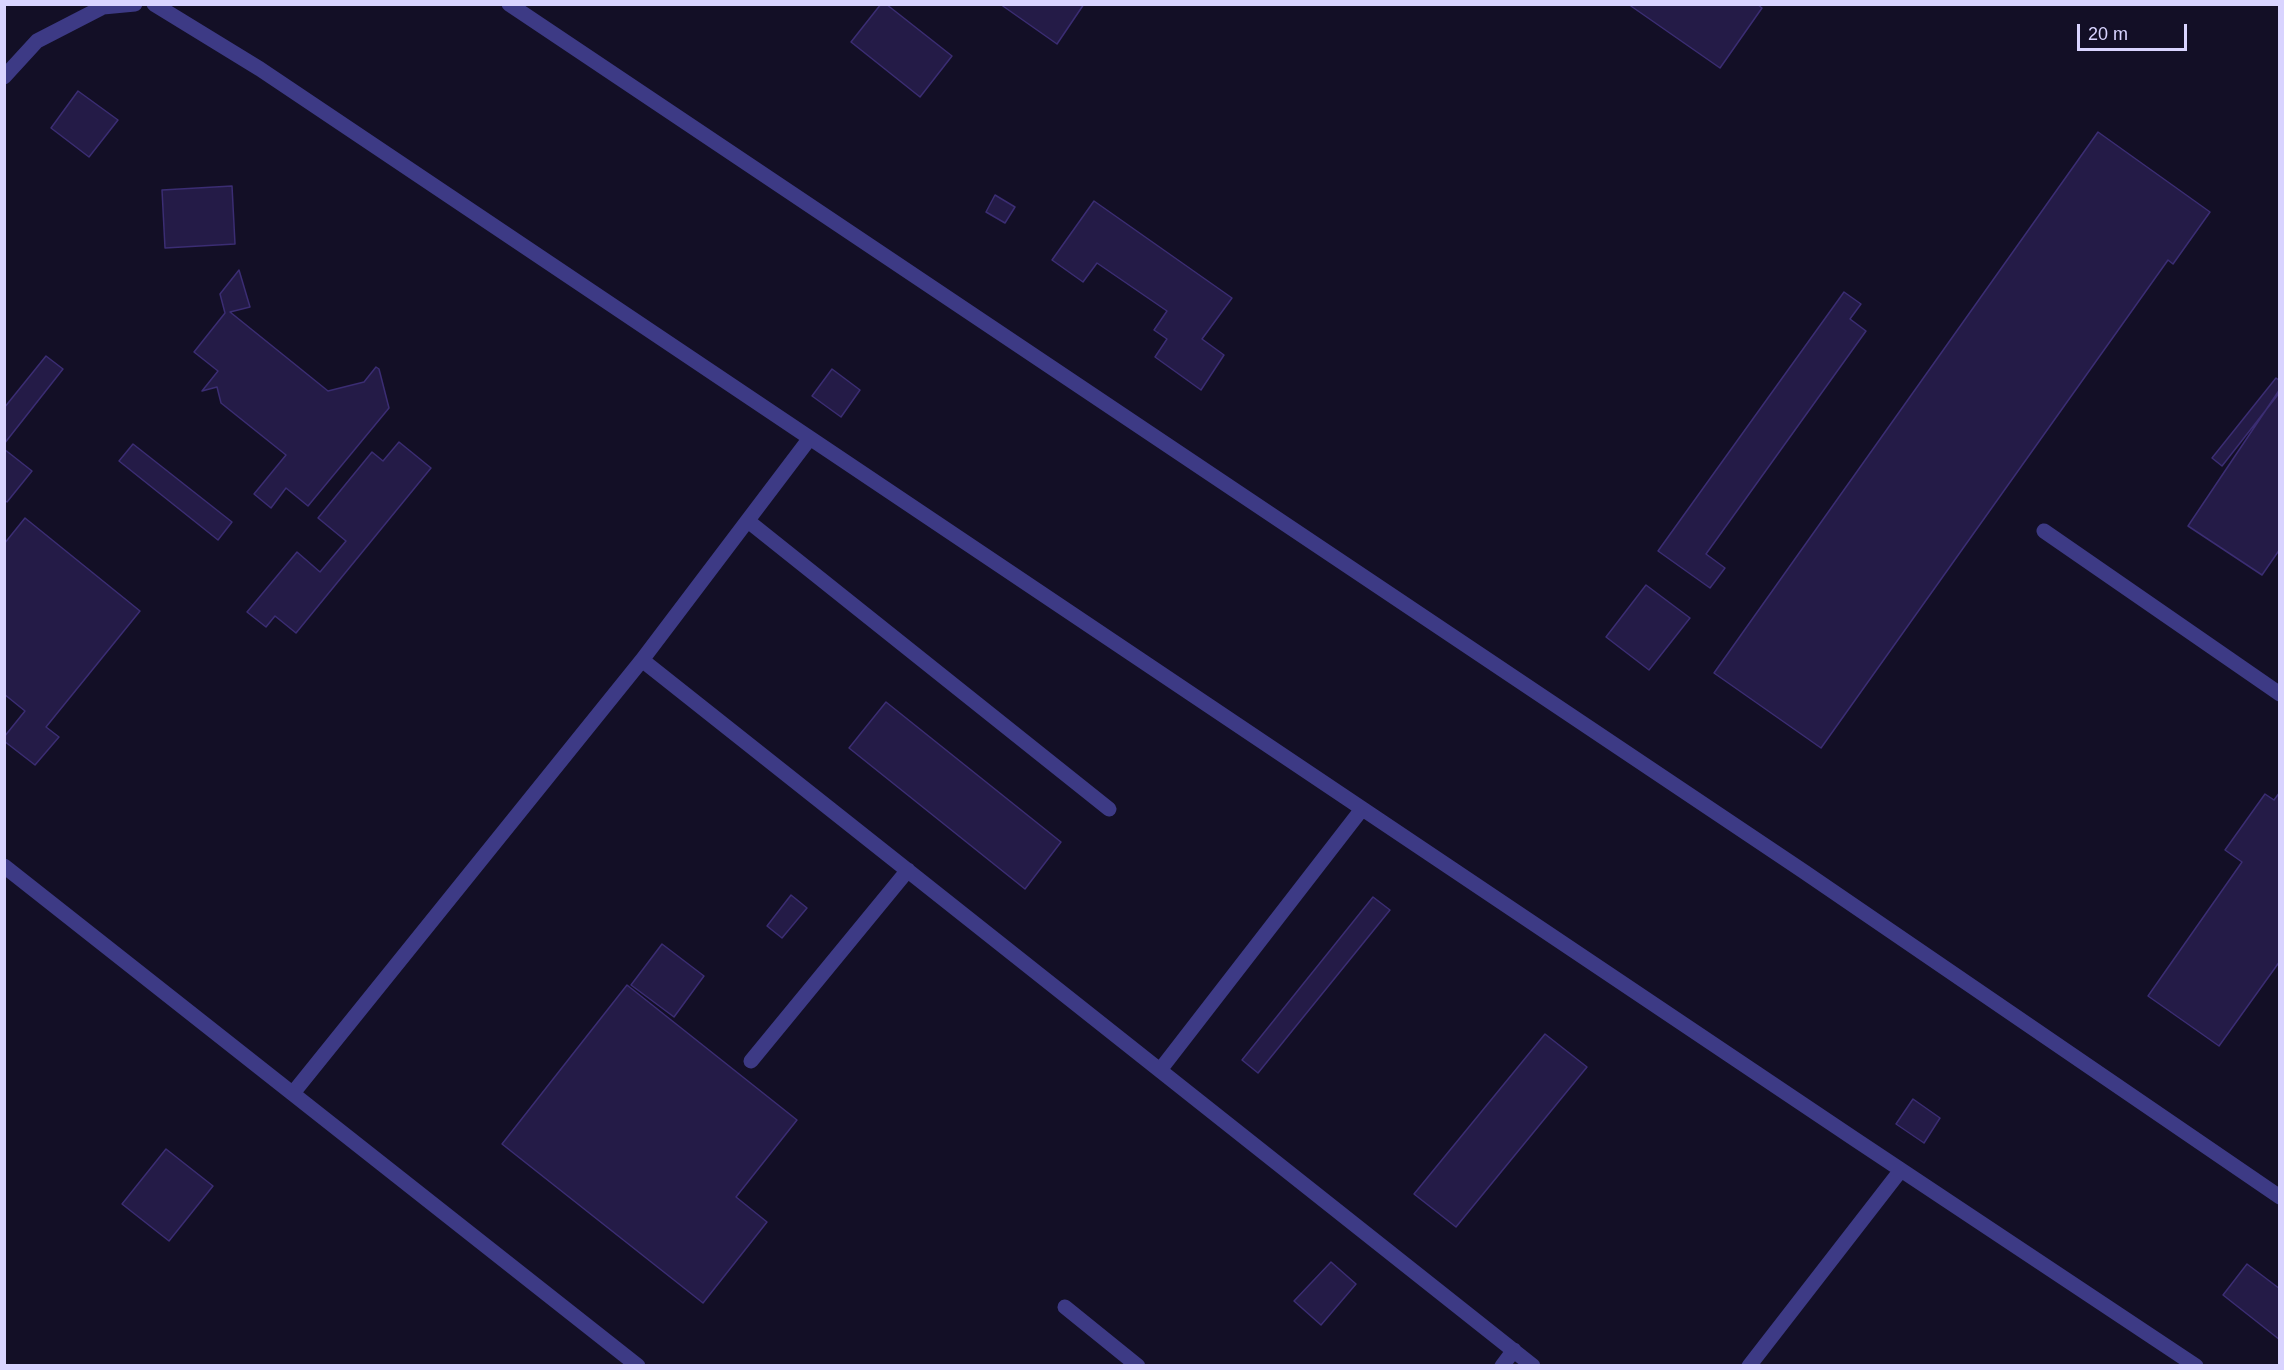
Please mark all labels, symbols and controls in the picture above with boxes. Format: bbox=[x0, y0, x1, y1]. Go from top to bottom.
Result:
scale bar bbox=[2080, 12, 2190, 50]
text: 20 m bbox=[2088, 24, 2128, 44]

